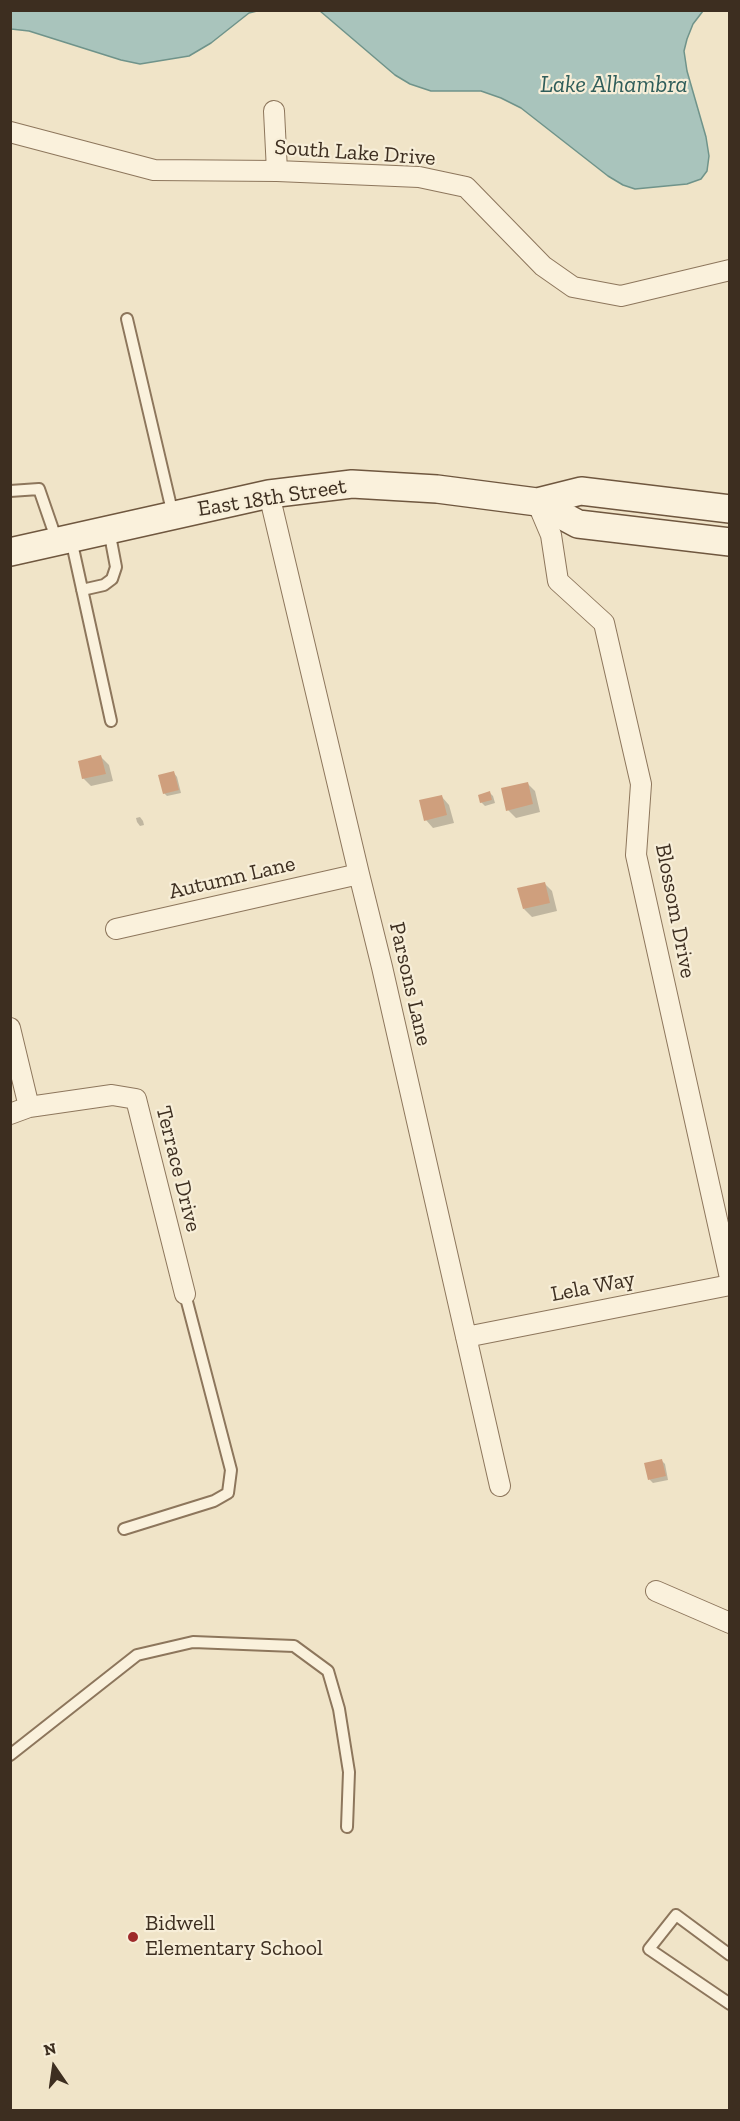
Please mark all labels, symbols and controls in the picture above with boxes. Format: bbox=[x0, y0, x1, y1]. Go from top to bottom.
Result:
water label: Lake Alhambra bbox=[540, 71, 688, 99]
street label: South Lake Drive bbox=[273, 134, 437, 172]
street label: East 18th Street bbox=[196, 473, 348, 523]
street label: Blossom Drive bbox=[649, 841, 701, 981]
street label: Autumn Lane bbox=[166, 851, 298, 905]
street label: Parsons Lane bbox=[383, 920, 437, 1048]
street label: Terrace Drive bbox=[150, 1103, 206, 1235]
street label: Lela Way bbox=[549, 1266, 637, 1308]
place label: Bidwell Elementary School bbox=[145, 1911, 323, 1963]
marker: Bidwell Elementary School bbox=[126, 1930, 140, 1944]
north arrow bbox=[24, 2037, 84, 2097]
text: N bbox=[42, 2038, 58, 2060]

